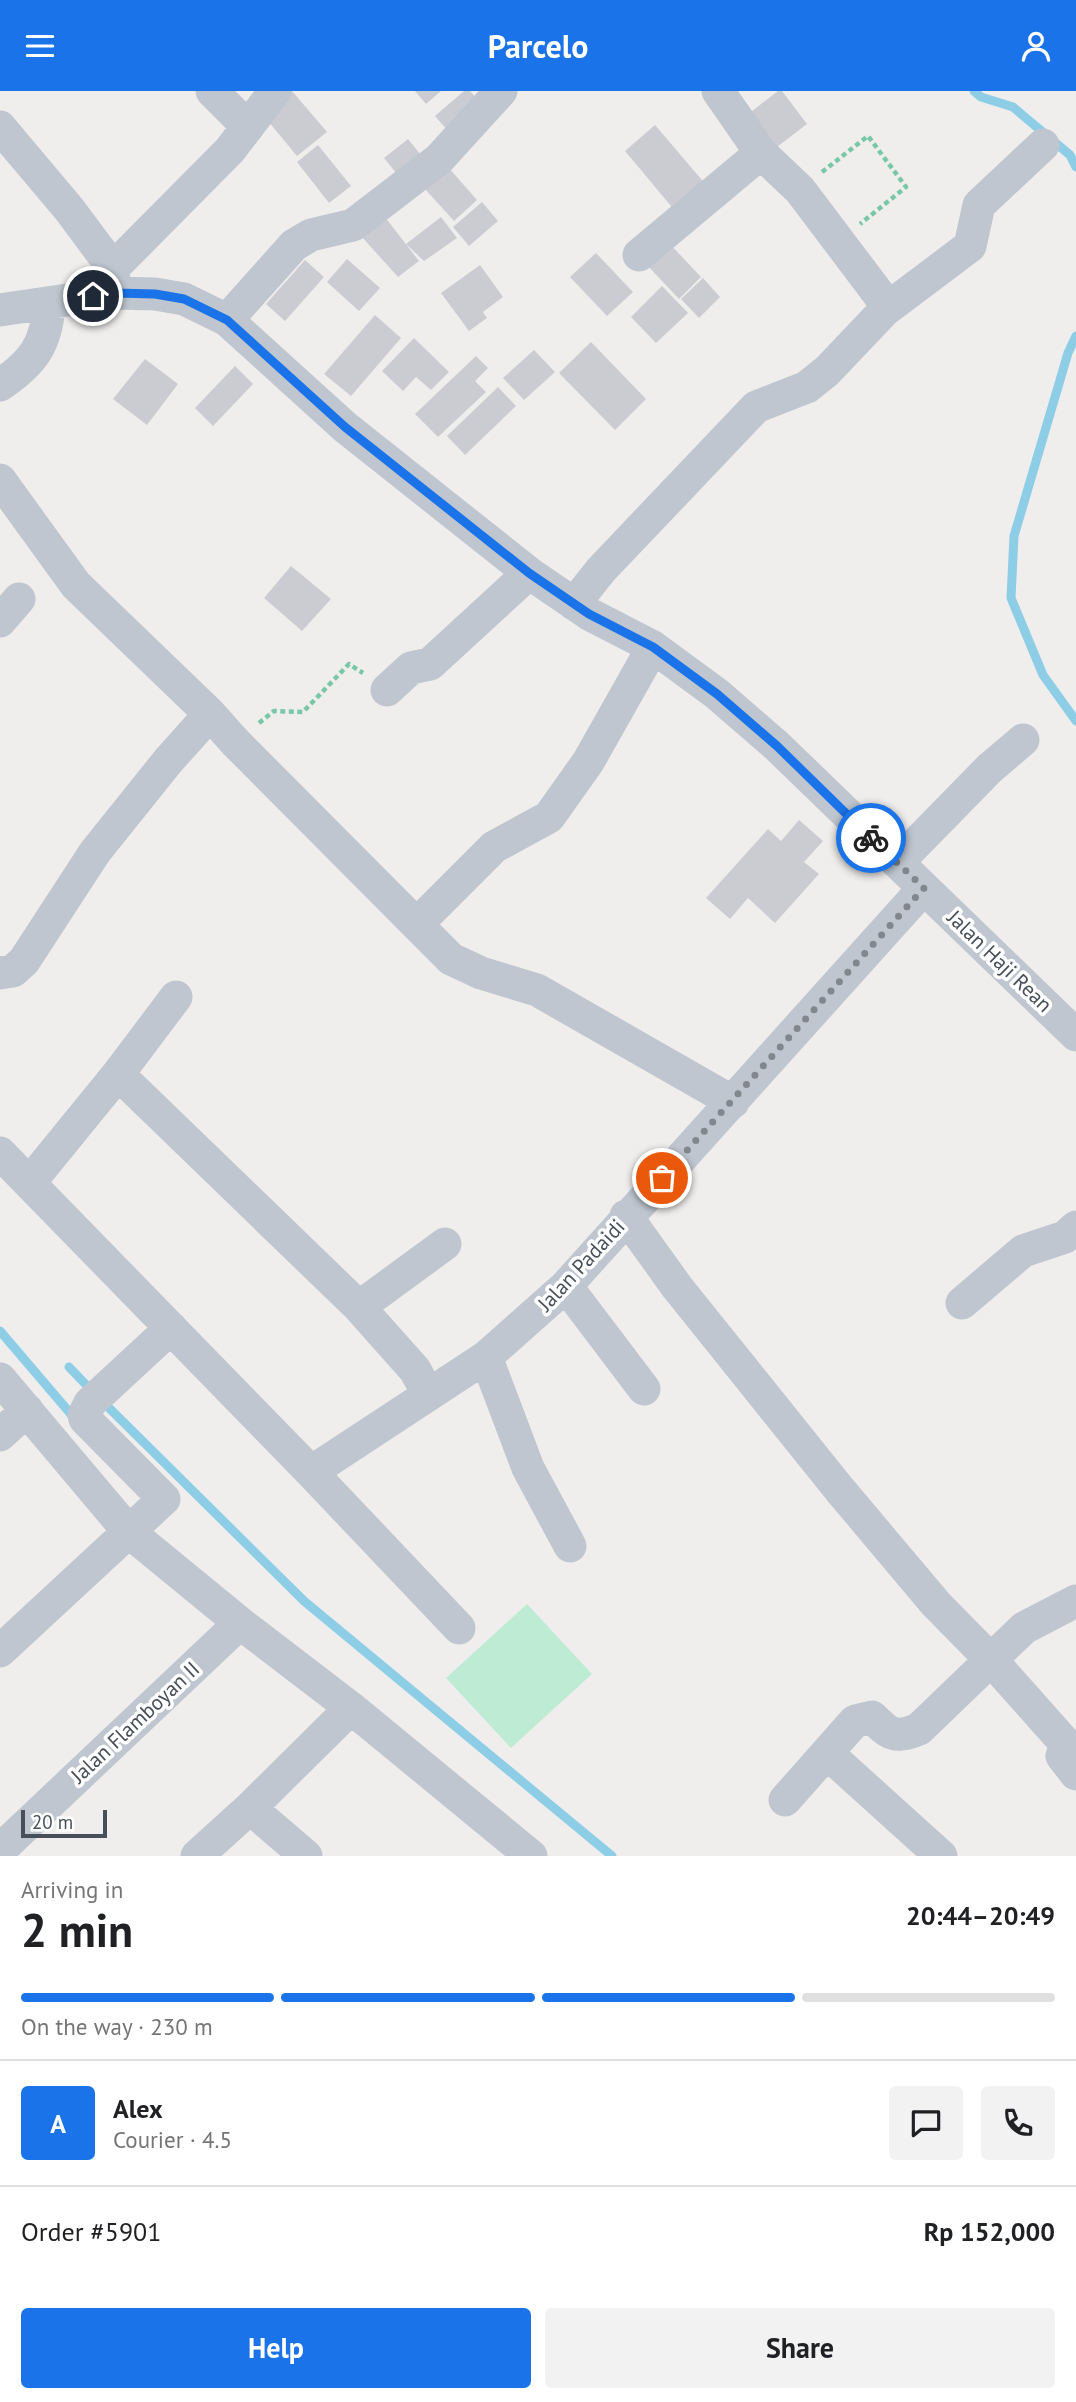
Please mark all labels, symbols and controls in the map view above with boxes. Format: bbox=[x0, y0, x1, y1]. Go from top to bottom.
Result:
text: Parcelo bbox=[488, 25, 588, 67]
icon: menu bbox=[21, 27, 59, 65]
icon: person bbox=[1017, 27, 1055, 65]
pin bbox=[63, 266, 123, 326]
icon: home bbox=[74, 277, 112, 315]
courier bbox=[836, 803, 906, 873]
icon: bike bbox=[852, 819, 890, 857]
street label: Jalan Haji Rean bbox=[941, 903, 1058, 1018]
pin bbox=[632, 1148, 692, 1208]
icon: bag bbox=[643, 1159, 681, 1197]
street label: Jalan Padaidi bbox=[531, 1213, 630, 1317]
street label: Jalan Flamboyan II bbox=[64, 1655, 205, 1789]
scale bar bbox=[21, 1807, 107, 1839]
text: 20 m bbox=[32, 1810, 73, 1834]
text: Arriving in bbox=[21, 1875, 123, 1904]
text: 20:44–20:49 bbox=[906, 1899, 1055, 1932]
text: 2 min bbox=[21, 1900, 133, 1960]
text: On the way · 230 m bbox=[21, 2012, 213, 2041]
button: chat bbox=[889, 2086, 963, 2160]
button: phone bbox=[981, 2086, 1055, 2160]
text: Alex bbox=[113, 2092, 163, 2125]
text: A bbox=[50, 2107, 66, 2140]
text: Courier · 4.5 bbox=[113, 2125, 232, 2154]
text: Order #5901 bbox=[21, 2215, 161, 2248]
text: Rp 152,000 bbox=[924, 2215, 1055, 2248]
button: Help bbox=[21, 2308, 531, 2388]
button: Share bbox=[545, 2308, 1055, 2388]

